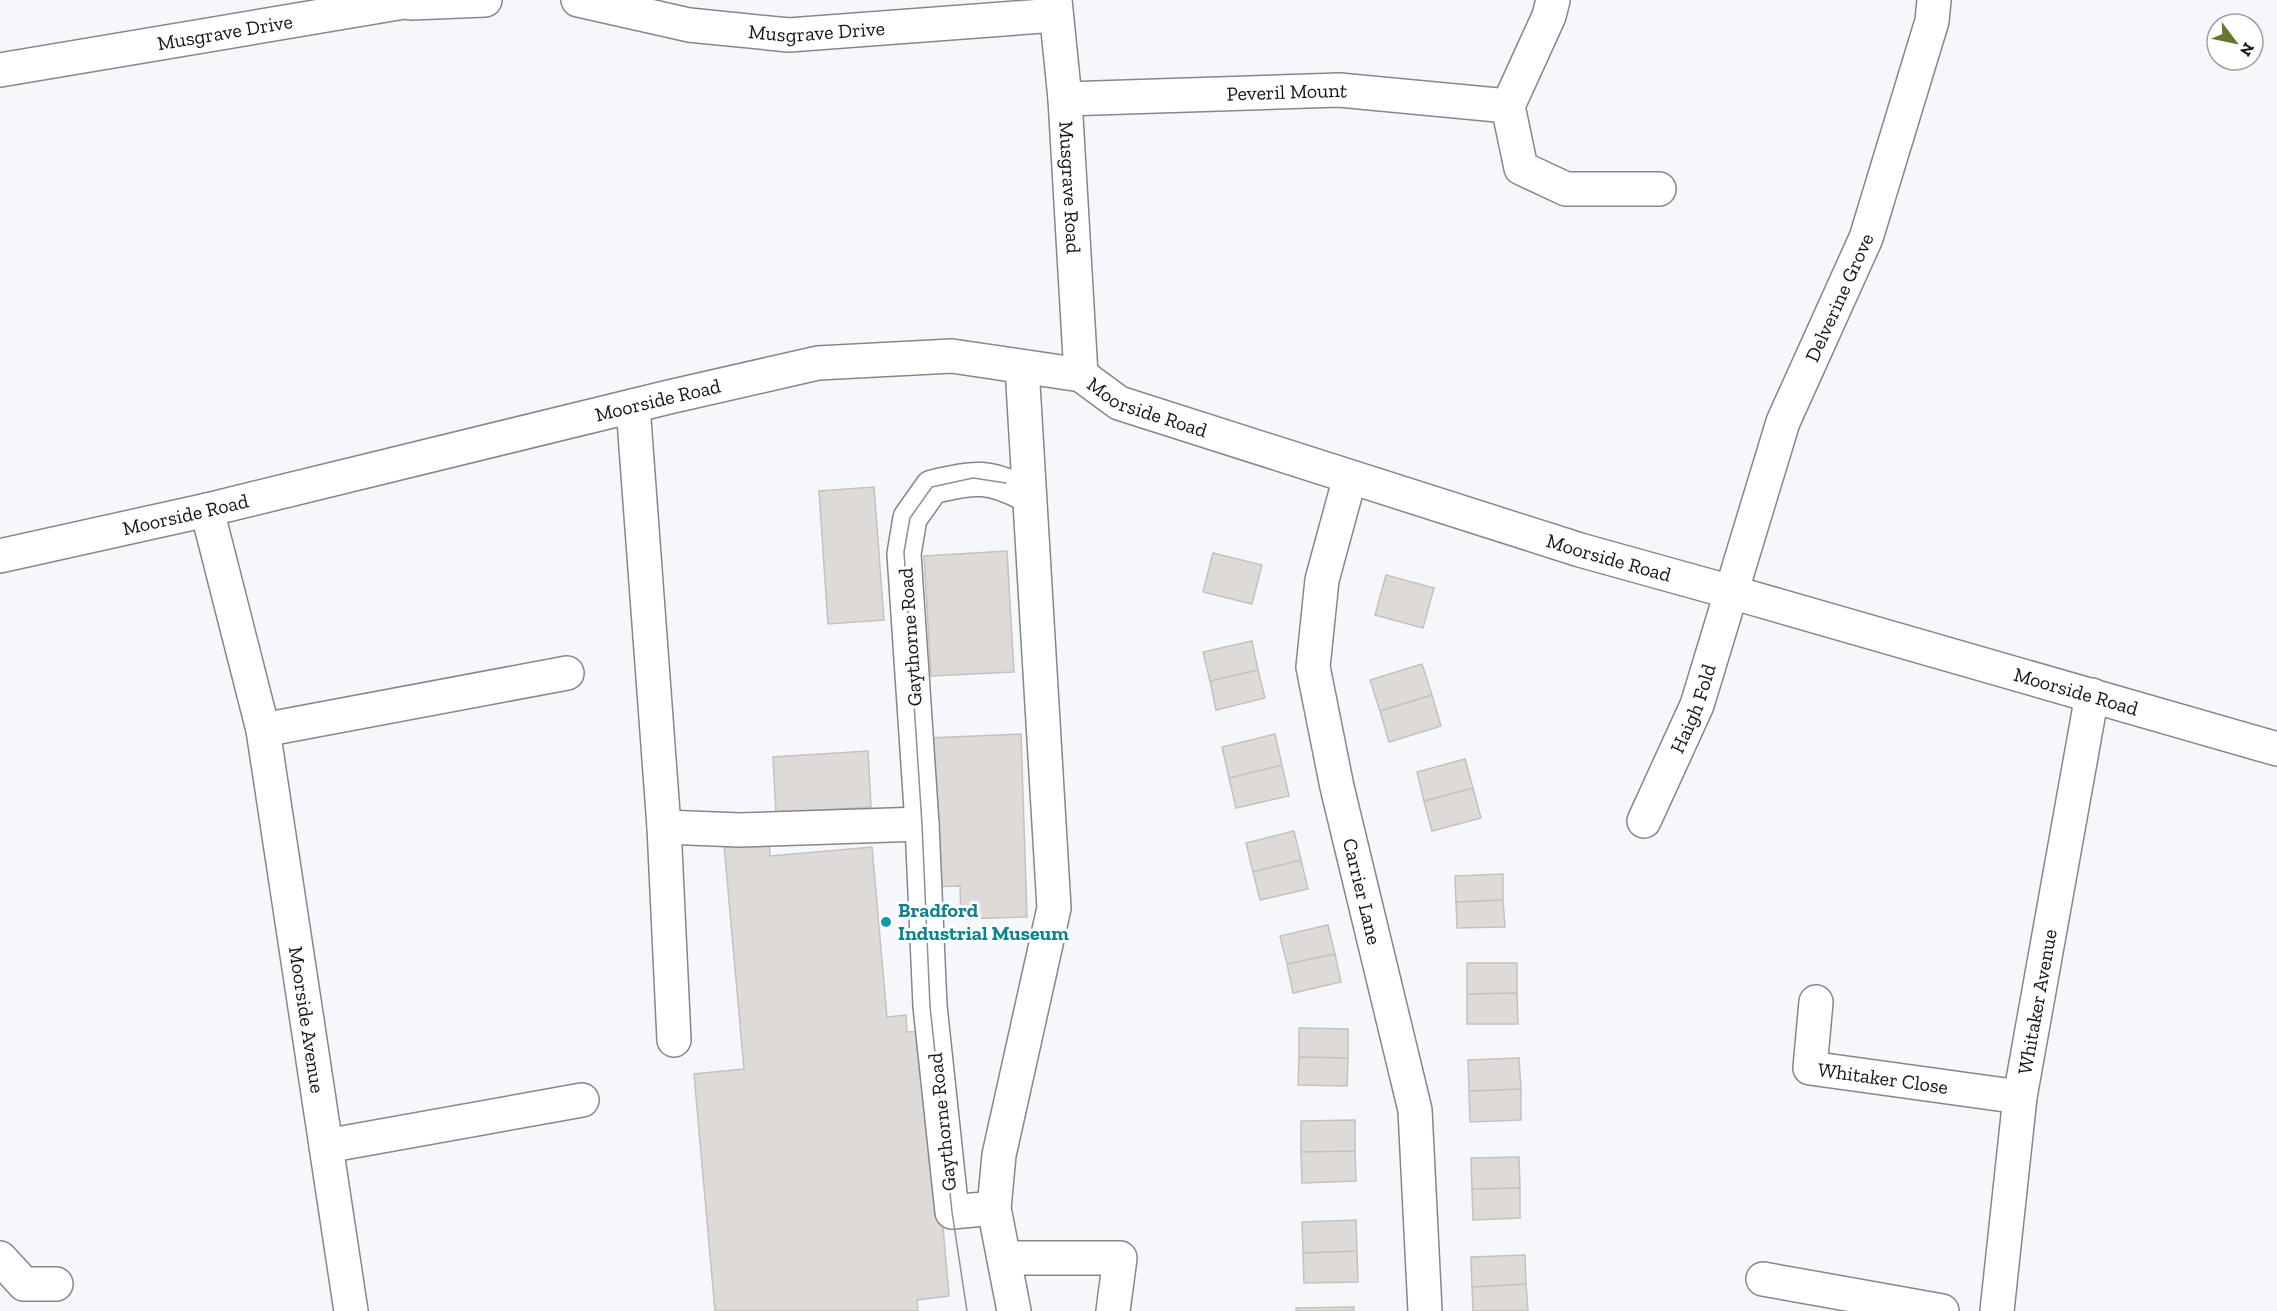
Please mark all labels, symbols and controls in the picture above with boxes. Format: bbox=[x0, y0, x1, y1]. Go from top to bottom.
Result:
street label: Musgrave Drive bbox=[155, 9, 294, 55]
north arrow bbox=[2205, 12, 2265, 72]
street label: Musgrave Drive bbox=[747, 16, 886, 47]
text: N bbox=[2236, 39, 2259, 60]
street label: Peveril Mount bbox=[1226, 78, 1349, 106]
street label: Musgrave Road bbox=[1054, 120, 1086, 254]
street label: Delverine Grove bbox=[1800, 229, 1879, 366]
street label: Moorside Road bbox=[1082, 372, 1210, 442]
street label: Moorside Road bbox=[592, 374, 723, 427]
street label: Moorside Road bbox=[120, 488, 251, 540]
street label: Moorside Road bbox=[1544, 528, 1674, 587]
street label: Gaythorne Road bbox=[893, 567, 927, 707]
street label: Haigh Fold bbox=[1665, 661, 1721, 757]
street label: Moorside Road bbox=[2011, 662, 2141, 721]
street label: Carrier Lane bbox=[1338, 836, 1387, 947]
place label: Bradford Industrial Museum bbox=[898, 898, 1069, 945]
marker: Bradford Industrial Museum bbox=[879, 915, 893, 929]
street label: Whitaker Avenue bbox=[2012, 927, 2062, 1076]
street label: Moorside Avenue bbox=[284, 945, 330, 1095]
street label: Gaythorne Road bbox=[923, 1052, 961, 1192]
street label: Whitaker Close bbox=[1816, 1057, 1950, 1099]

